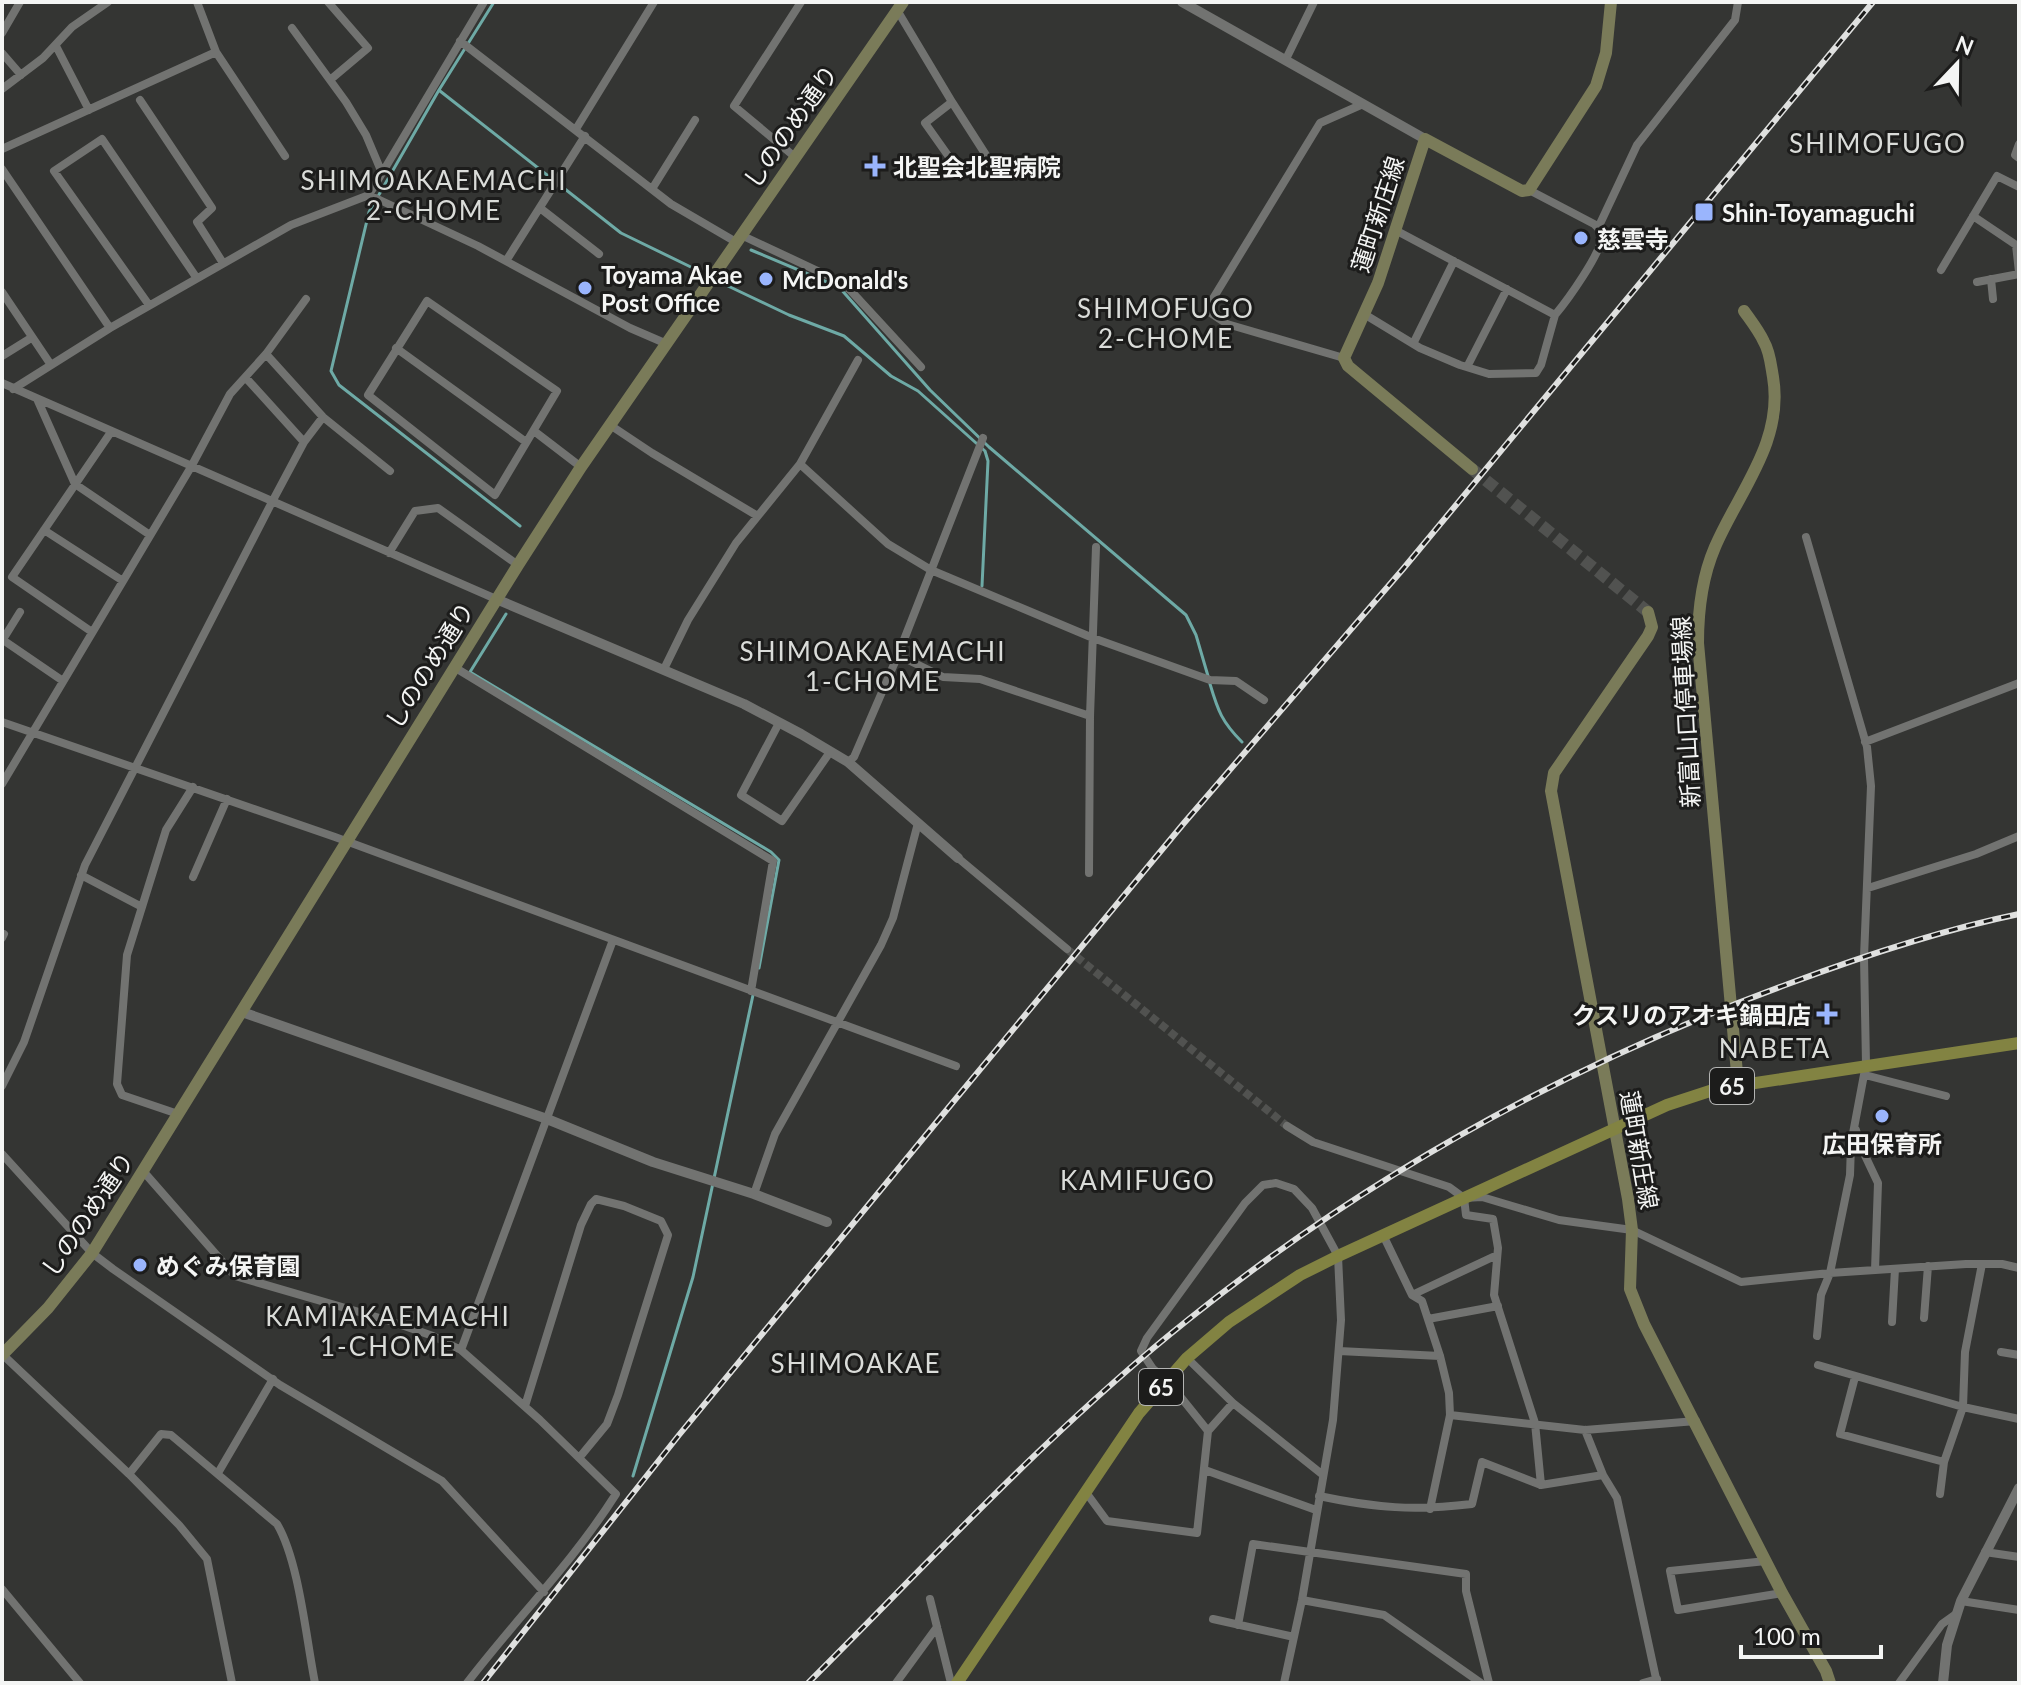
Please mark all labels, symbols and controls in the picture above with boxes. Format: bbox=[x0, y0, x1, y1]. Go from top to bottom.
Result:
north arrow bbox=[1917, 24, 1997, 104]
text: N bbox=[1952, 29, 1978, 61]
street label: しののめ通り bbox=[737, 59, 843, 193]
district label: SHIMOFUGO bbox=[1789, 127, 1967, 159]
place label: 北聖会北聖病院 bbox=[893, 152, 1061, 181]
street label: 蓮町新庄線 bbox=[1345, 152, 1409, 276]
marker: 北聖会北聖病院 bbox=[864, 155, 886, 177]
district label: SHIMOAKAEMACHI 2-CHOME bbox=[301, 164, 567, 226]
place label: Shin-Toyamaguchi bbox=[1722, 198, 1915, 227]
marker: Shin-Toyamaguchi bbox=[1693, 201, 1715, 223]
place label: 慈雲寺 bbox=[1597, 224, 1669, 253]
marker: 慈雲寺 bbox=[1572, 229, 1590, 247]
place label: Toyama Akae Post Office bbox=[601, 260, 742, 317]
place label: McDonald's bbox=[782, 265, 908, 294]
marker: McDonald's bbox=[757, 270, 775, 288]
marker: Toyama Akae Post Office bbox=[576, 279, 594, 297]
district label: SHIMOFUGO 2-CHOME bbox=[1077, 292, 1255, 354]
street label: しののめ通り bbox=[379, 596, 479, 734]
street label: 新富山口停車場線 bbox=[1665, 615, 1705, 809]
district label: SHIMOAKAEMACHI 1-CHOME bbox=[740, 635, 1006, 697]
place label: クスリのアオキ鍋田店 bbox=[1572, 1000, 1811, 1029]
marker: クスリのアオキ鍋田店 bbox=[1818, 1005, 1836, 1023]
district label: NABETA bbox=[1719, 1032, 1831, 1064]
road number: 65 bbox=[1710, 1068, 1754, 1104]
street label: 蓮町新庄線 bbox=[1615, 1088, 1665, 1212]
marker: 広田保育所 bbox=[1873, 1107, 1891, 1125]
place label: 広田保育所 bbox=[1822, 1129, 1942, 1158]
street label: しののめ通り bbox=[35, 1146, 139, 1282]
district label: KAMIFUGO bbox=[1060, 1164, 1216, 1196]
place label: めぐみ保育園 bbox=[156, 1251, 301, 1280]
marker: めぐみ保育園 bbox=[131, 1256, 149, 1274]
district label: KAMIAKAEMACHI 1-CHOME bbox=[265, 1300, 511, 1362]
district label: SHIMOAKAE bbox=[770, 1347, 942, 1379]
road number: 65 bbox=[1139, 1369, 1183, 1405]
scale bar bbox=[1741, 1609, 1881, 1659]
text: 100 m bbox=[1753, 1621, 1821, 1650]

